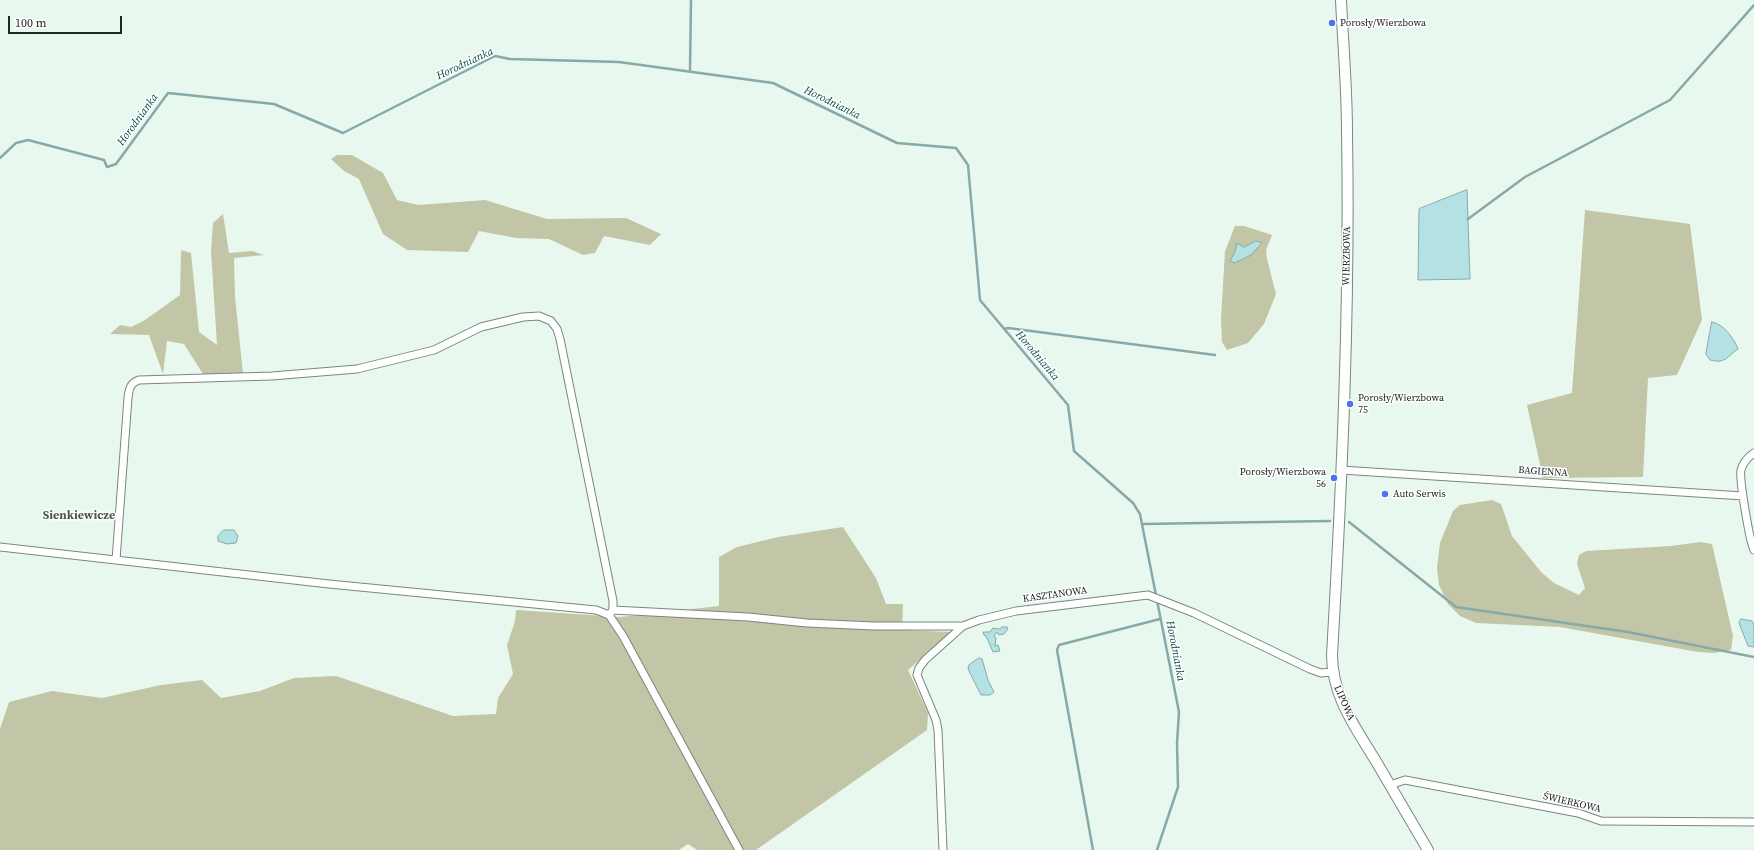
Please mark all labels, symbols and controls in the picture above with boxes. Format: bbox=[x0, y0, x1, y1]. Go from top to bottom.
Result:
scale bar bbox=[10, 8, 124, 34]
text: 100 m bbox=[15, 15, 47, 31]
place label: Porosły/Wierzbowa bbox=[1340, 17, 1426, 29]
marker: Porosły/Wierzbowa bbox=[1327, 18, 1337, 28]
water label: Horodnianka bbox=[435, 45, 495, 83]
water label: Horodnianka bbox=[802, 84, 862, 122]
water label: Horodnianka bbox=[115, 91, 161, 149]
street label: WIERZBOWA bbox=[1340, 226, 1354, 286]
water label: Horodnianka bbox=[1012, 328, 1062, 384]
place label: Porosły/Wierzbowa 75 bbox=[1358, 392, 1444, 416]
marker: Porosły/Wierzbowa 75 bbox=[1345, 399, 1355, 409]
street label: BAGIENNA bbox=[1518, 464, 1568, 480]
place label: Porosły/Wierzbowa 56 bbox=[1240, 466, 1326, 490]
marker: Porosły/Wierzbowa 56 bbox=[1329, 473, 1339, 483]
place label: Auto Serwis bbox=[1393, 488, 1446, 500]
marker: Auto Serwis bbox=[1380, 489, 1390, 499]
district label: Sienkiewicze bbox=[43, 509, 115, 523]
street label: KASZTANOWA bbox=[1022, 585, 1088, 605]
water label: Horodnianka bbox=[1163, 620, 1187, 682]
street label: LIPOWA bbox=[1331, 684, 1357, 722]
street label: ŚWIERKOWA bbox=[1542, 791, 1602, 815]

